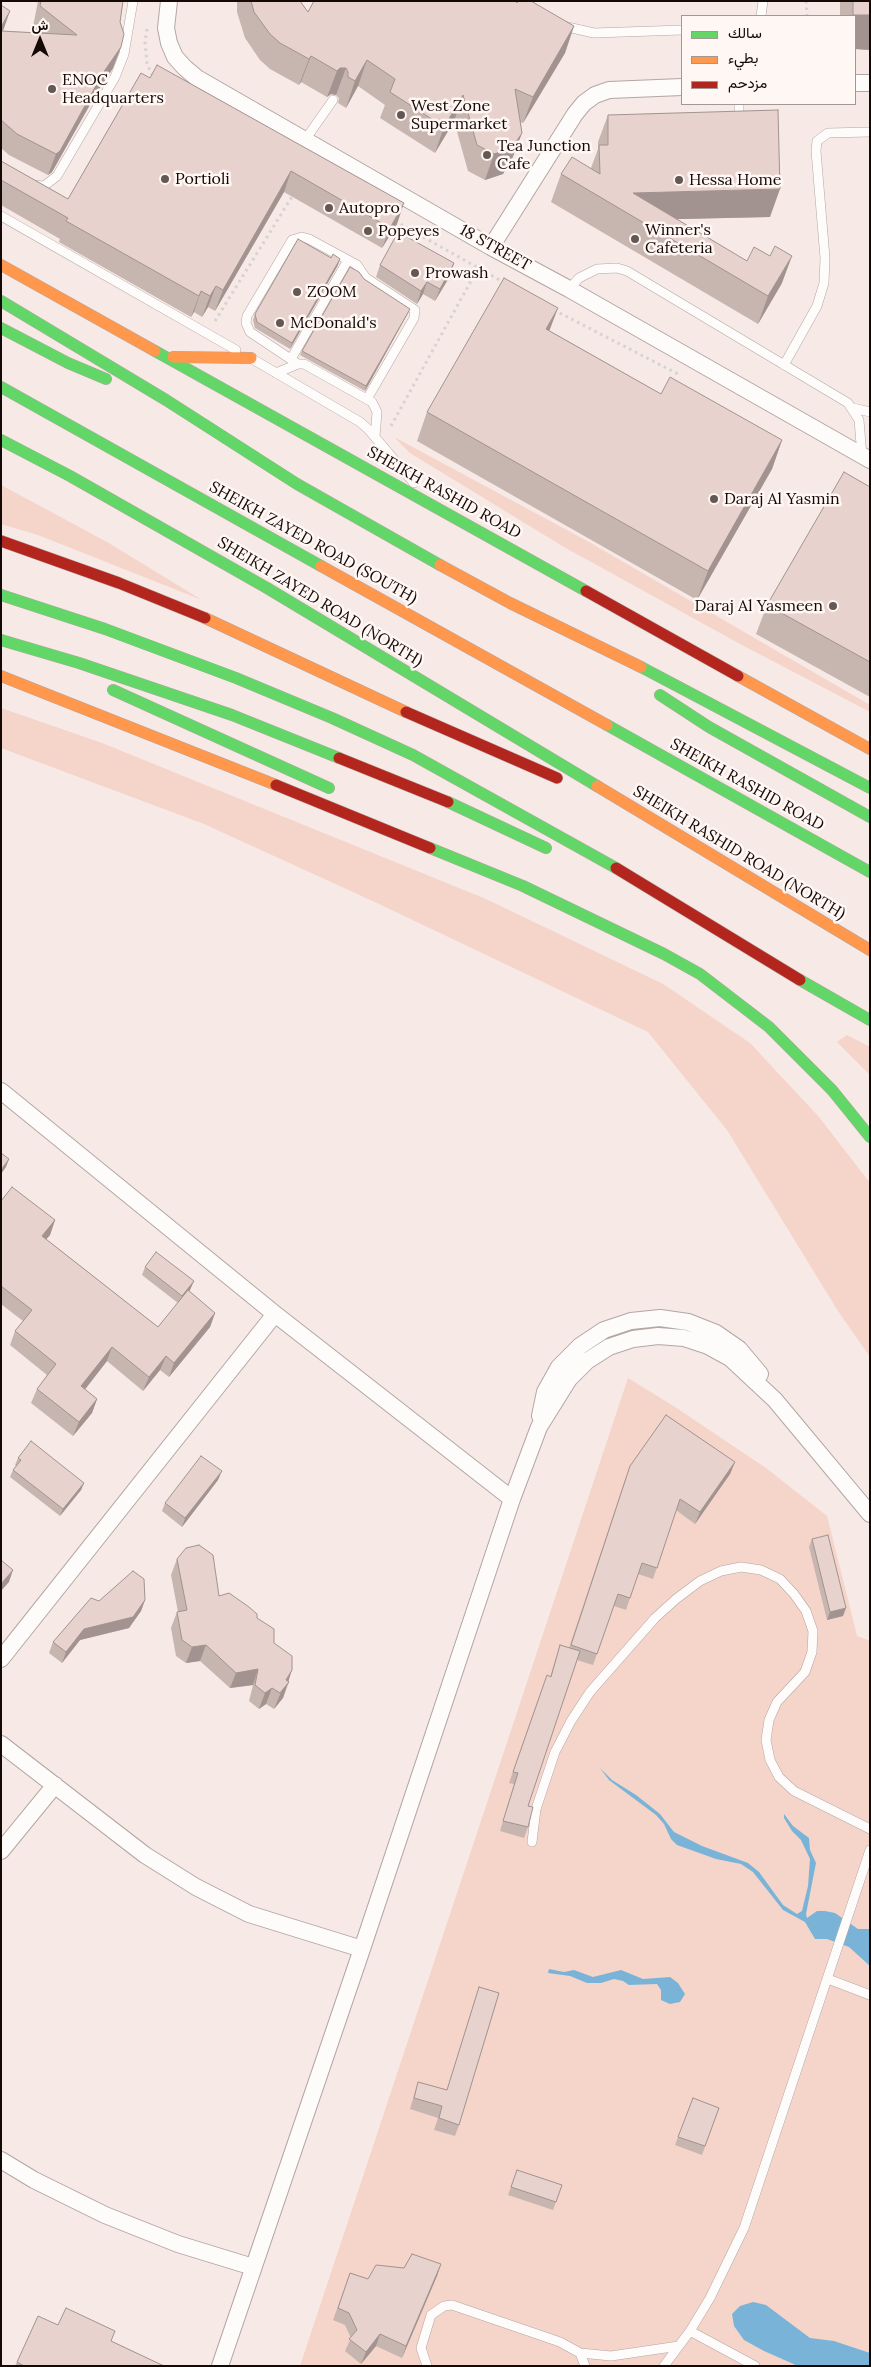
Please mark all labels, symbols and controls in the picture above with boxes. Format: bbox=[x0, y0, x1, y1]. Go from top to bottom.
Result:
north arrow bbox=[15, 15, 65, 65]
legend bbox=[681, 15, 856, 105]
text: ش bbox=[32, 16, 48, 34]
text: سالك bbox=[728, 23, 762, 42]
text: بطيء bbox=[728, 48, 758, 67]
place label: ENOC Headquarters bbox=[62, 70, 164, 108]
text: مزدحم bbox=[728, 73, 767, 92]
marker: ENOC Headquarters bbox=[46, 83, 58, 95]
place label: West Zone Supermarket bbox=[411, 96, 507, 134]
marker: West Zone Supermarket bbox=[395, 109, 407, 121]
place label: Tea Junction Cafe bbox=[497, 136, 591, 174]
marker: Tea Junction Cafe bbox=[481, 149, 493, 161]
place label: Portioli bbox=[175, 169, 230, 189]
place label: Hessa Home bbox=[689, 170, 782, 190]
marker: Portioli bbox=[159, 173, 171, 185]
marker: Hessa Home bbox=[673, 174, 685, 186]
place label: Autopro bbox=[339, 198, 400, 218]
marker: Autopro bbox=[323, 202, 335, 214]
place label: Winner's Cafeteria bbox=[645, 220, 713, 258]
place label: Popeyes bbox=[378, 221, 439, 241]
street label: 18 STREET bbox=[456, 221, 534, 275]
marker: Popeyes bbox=[362, 225, 374, 237]
marker: Winner's Cafeteria bbox=[629, 233, 641, 245]
place label: Prowash bbox=[425, 263, 489, 283]
marker: Prowash bbox=[409, 267, 421, 279]
place label: ZOOM bbox=[307, 282, 357, 302]
marker: ZOOM bbox=[291, 286, 303, 298]
place label: McDonald's bbox=[290, 313, 377, 333]
marker: McDonald's bbox=[274, 317, 286, 329]
street label: SHEIKH RASHID ROAD bbox=[364, 443, 524, 543]
street label: SHEIKH ZAYED ROAD (SOUTH) bbox=[206, 478, 420, 608]
place label: Daraj Al Yasmin bbox=[724, 489, 840, 509]
marker: Daraj Al Yasmin bbox=[708, 493, 720, 505]
street label: SHEIKH ZAYED ROAD (NORTH) bbox=[214, 533, 426, 671]
place label: Daraj Al Yasmeen bbox=[695, 596, 823, 616]
marker: Daraj Al Yasmeen bbox=[827, 600, 839, 612]
street label: SHEIKH RASHID ROAD bbox=[667, 735, 827, 835]
street label: SHEIKH RASHID ROAD (NORTH) bbox=[629, 782, 849, 924]

